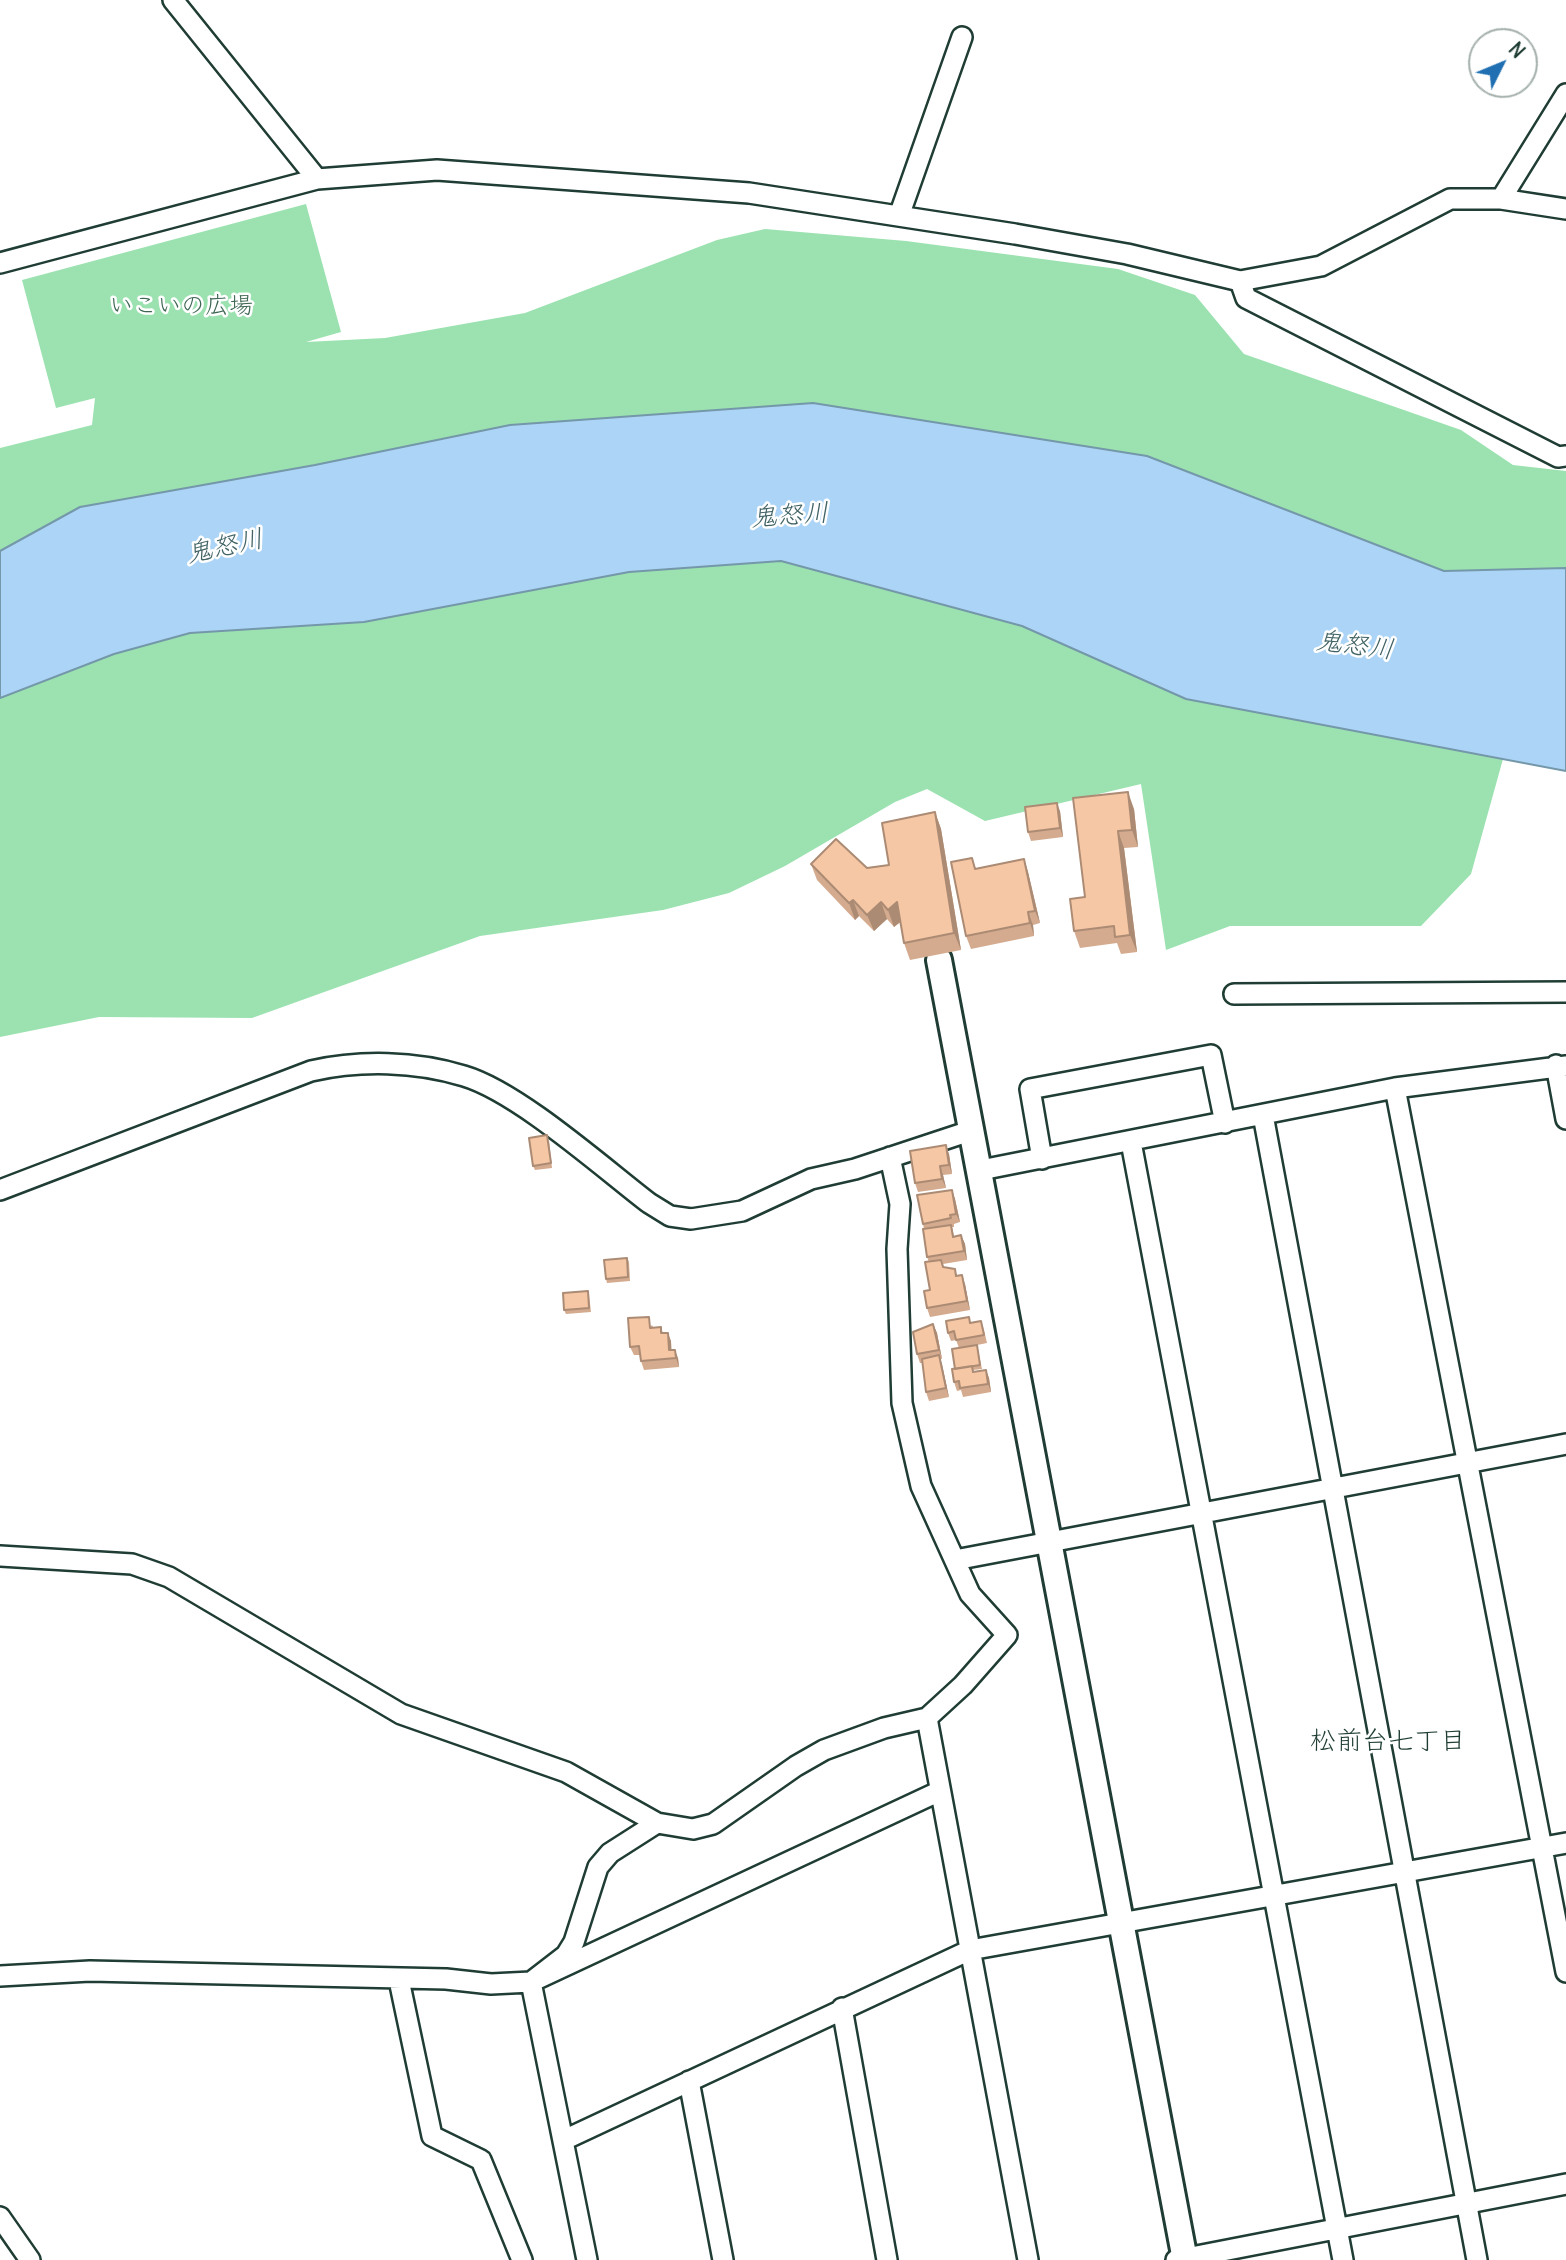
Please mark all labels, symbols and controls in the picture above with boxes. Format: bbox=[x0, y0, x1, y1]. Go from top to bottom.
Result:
north arrow bbox=[1468, 28, 1538, 98]
text: N bbox=[1504, 37, 1530, 63]
park label: いこいの広場 bbox=[109, 292, 253, 320]
water label: 鬼怒川 bbox=[750, 498, 830, 534]
water label: 鬼怒川 bbox=[184, 524, 266, 570]
water label: 鬼怒川 bbox=[1314, 626, 1396, 666]
district label: 松前台七丁目 bbox=[1310, 1726, 1466, 1758]

